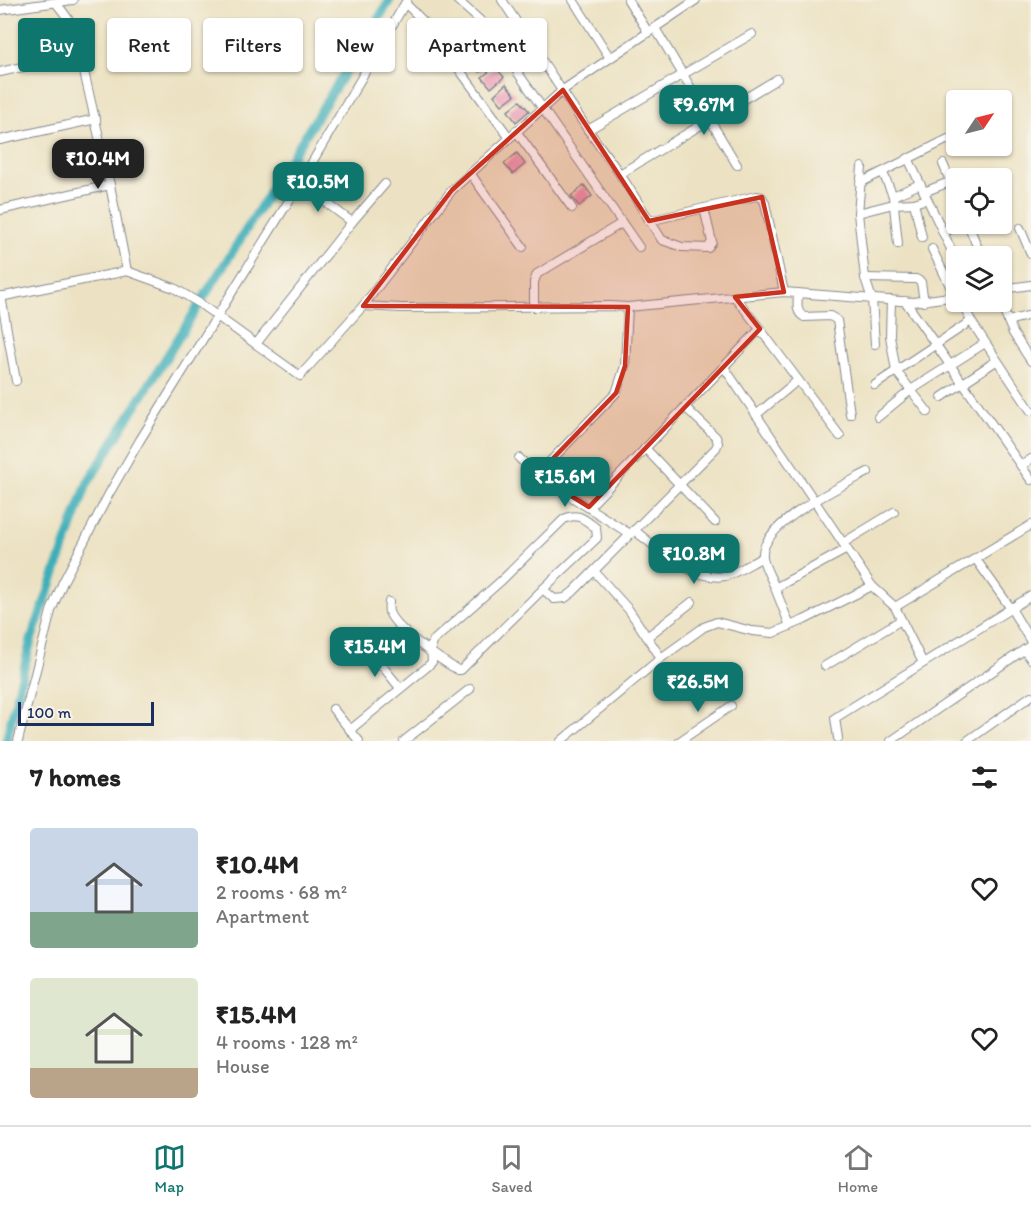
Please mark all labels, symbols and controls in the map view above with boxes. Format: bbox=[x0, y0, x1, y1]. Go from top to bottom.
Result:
chip: Buy bbox=[18, 18, 95, 72]
chip: Rent bbox=[107, 18, 191, 72]
chip: Filters bbox=[203, 18, 303, 72]
chip: New bbox=[315, 18, 395, 72]
chip: Apartment bbox=[407, 18, 547, 72]
pin: ₹9.67M bbox=[655, 85, 753, 136]
north arrow bbox=[946, 90, 1012, 156]
map controls bbox=[946, 90, 1012, 312]
text: ₹9.67M bbox=[673, 92, 735, 116]
pin: ₹10.4M bbox=[49, 139, 147, 190]
text: ₹10.4M bbox=[66, 146, 130, 170]
pin: ₹10.5M bbox=[269, 162, 367, 213]
button: locate bbox=[946, 168, 1012, 234]
text: ₹10.5M bbox=[287, 169, 349, 193]
button: layers bbox=[946, 246, 1012, 312]
pin: ₹15.6M bbox=[516, 457, 614, 508]
text: ₹15.6M bbox=[535, 464, 595, 488]
pin: ₹10.8M bbox=[645, 534, 743, 585]
text: ₹10.8M bbox=[663, 541, 725, 565]
pin: ₹15.4M bbox=[326, 627, 424, 678]
text: ₹15.4M bbox=[344, 634, 406, 658]
pin: ₹26.5M bbox=[649, 662, 747, 713]
text: ₹26.5M bbox=[667, 669, 729, 693]
scale bar bbox=[18, 699, 154, 726]
text: 100 m bbox=[27, 703, 71, 722]
text: 7 homes bbox=[30, 761, 121, 793]
icon: filters bbox=[968, 761, 1001, 794]
text: ₹10.4M bbox=[216, 848, 299, 880]
icon: home bbox=[78, 852, 150, 924]
icon: heart bbox=[968, 872, 1001, 905]
text: 2 rooms · 68 m² bbox=[216, 880, 347, 904]
text: Apartment bbox=[216, 904, 309, 928]
text: ₹15.4M bbox=[216, 998, 297, 1030]
icon: home bbox=[78, 1002, 150, 1074]
icon: heart bbox=[968, 1022, 1001, 1055]
text: 4 rooms · 128 m² bbox=[216, 1030, 358, 1054]
text: House bbox=[216, 1054, 270, 1078]
tab: Map bbox=[153, 1141, 186, 1196]
tab: Saved bbox=[491, 1141, 532, 1196]
tab: Home bbox=[838, 1141, 878, 1196]

